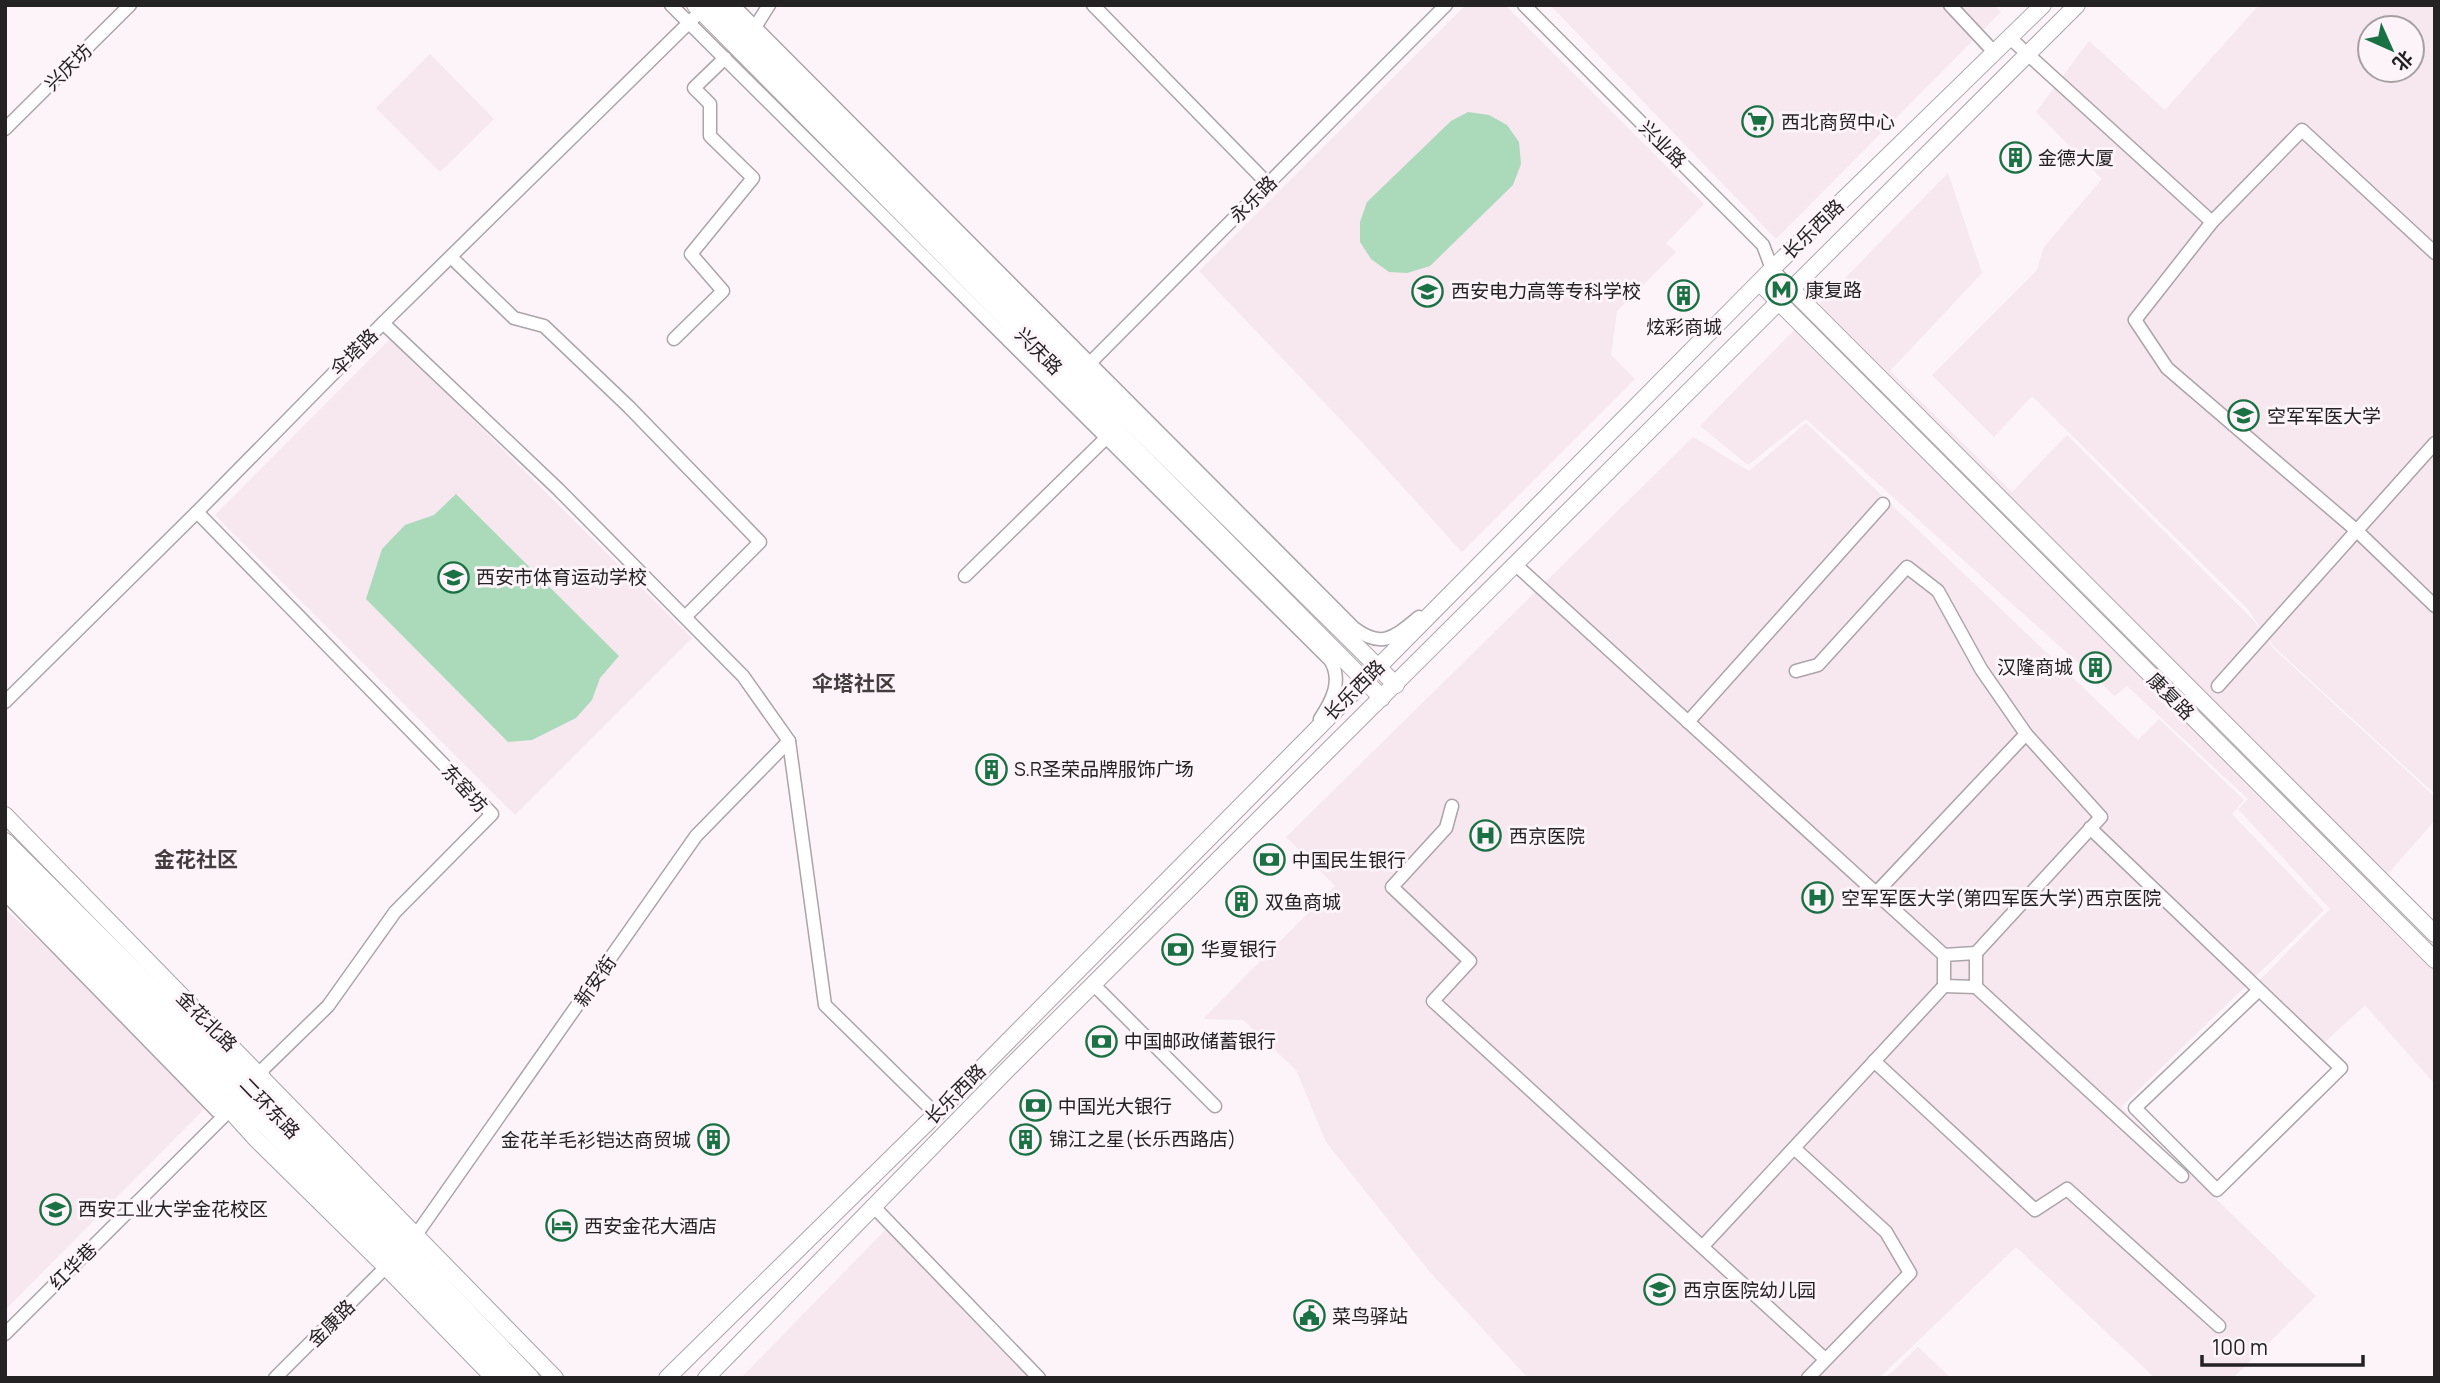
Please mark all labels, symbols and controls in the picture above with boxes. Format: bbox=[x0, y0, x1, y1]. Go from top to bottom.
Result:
north arrow bbox=[2356, 14, 2426, 84]
street label: 兴庆坊 bbox=[39, 38, 97, 96]
text: 北 bbox=[2387, 45, 2419, 77]
supermarket icon: 西北商贸中心 bbox=[1741, 105, 1775, 139]
place label: 西北商贸中心 bbox=[1781, 109, 1895, 135]
street label: 兴业路 bbox=[1634, 115, 1692, 173]
building icon: 金德大厦 bbox=[1998, 141, 2032, 175]
place label: 金德大厦 bbox=[2038, 145, 2114, 171]
street label: 永乐路 bbox=[1224, 170, 1282, 228]
street label: 长乐西路 bbox=[1777, 193, 1849, 265]
metro station icon: 康复路 bbox=[1765, 273, 1799, 307]
school or university icon: 西安电力高等专科学校 bbox=[1411, 274, 1445, 308]
place label: 康复路 bbox=[1805, 277, 1862, 303]
place label: 西安电力高等专科学校 bbox=[1451, 278, 1641, 304]
building icon: 炫彩商城 bbox=[1667, 279, 1701, 313]
place label: 炫彩商城 bbox=[1646, 314, 1722, 340]
street label: 兴庆路 bbox=[1010, 322, 1068, 380]
street label: 伞塔路 bbox=[325, 323, 383, 381]
school or university icon: 空军军医大学 bbox=[2227, 399, 2261, 433]
place label: 空军军医大学 bbox=[2267, 403, 2381, 429]
school or university icon: 西安市体育运动学校 bbox=[436, 560, 470, 594]
place label: 西安市体育运动学校 bbox=[476, 564, 647, 590]
building icon: 汉隆商城 bbox=[2079, 650, 2113, 684]
street label: 长乐西路 bbox=[1318, 654, 1390, 726]
place label: 汉隆商城 bbox=[1997, 654, 2073, 680]
street label: 康复路 bbox=[2142, 667, 2200, 725]
district label: 伞塔社区 bbox=[812, 669, 896, 697]
building icon: S.R圣荣品牌服饰广场 bbox=[974, 752, 1008, 786]
place label: S.R圣荣品牌服饰广场 bbox=[1014, 756, 1194, 782]
street label: 东窑坊 bbox=[436, 758, 494, 818]
hospital icon: 西京医院 bbox=[1469, 819, 1503, 853]
place label: 西京医院 bbox=[1509, 823, 1585, 849]
bank icon: 中国民生银行 bbox=[1252, 843, 1286, 877]
district label: 金花社区 bbox=[154, 845, 238, 873]
place label: 中国民生银行 bbox=[1292, 847, 1406, 873]
hospital icon: 空军军医大学(第四军医大学)西京医院 bbox=[1801, 881, 1835, 915]
building icon: 双鱼商城 bbox=[1225, 885, 1259, 919]
place label: 空军军医大学(第四军医大学)西京医院 bbox=[1841, 885, 2161, 911]
place label: 双鱼商城 bbox=[1265, 889, 1341, 915]
bank icon: 华夏银行 bbox=[1161, 932, 1195, 966]
place label: 华夏银行 bbox=[1201, 936, 1277, 962]
street label: 新安街 bbox=[568, 950, 622, 1012]
street label: 金花北路 bbox=[171, 985, 243, 1057]
bank icon: 中国邮政储蓄银行 bbox=[1084, 1024, 1118, 1058]
place label: 中国邮政储蓄银行 bbox=[1124, 1028, 1276, 1054]
street label: 长乐西路 bbox=[919, 1058, 991, 1130]
street label: 二环东路 bbox=[234, 1072, 306, 1144]
bank icon: 中国光大银行 bbox=[1018, 1089, 1052, 1123]
place label: 中国光大银行 bbox=[1058, 1093, 1172, 1119]
building icon: 锦江之星(长乐西路店) bbox=[1009, 1122, 1043, 1156]
building icon: 金花羊毛衫铠达商贸城 bbox=[697, 1123, 731, 1157]
place label: 锦江之星(长乐西路店) bbox=[1049, 1126, 1236, 1152]
place label: 金花羊毛衫铠达商贸城 bbox=[501, 1127, 691, 1153]
school or university icon: 西安工业大学金花校区 bbox=[38, 1192, 72, 1226]
place label: 西安工业大学金花校区 bbox=[78, 1196, 268, 1222]
hotel icon: 西安金花大酒店 bbox=[544, 1209, 578, 1243]
place label: 西安金花大酒店 bbox=[584, 1213, 717, 1239]
street label: 红华巷 bbox=[44, 1237, 102, 1295]
school or university icon: 西京医院幼儿园 bbox=[1643, 1273, 1677, 1307]
place label: 西京医院幼儿园 bbox=[1683, 1277, 1816, 1303]
street label: 金康路 bbox=[302, 1294, 360, 1352]
public building icon: 菜鸟驿站 bbox=[1292, 1299, 1326, 1333]
place label: 菜鸟驿站 bbox=[1332, 1303, 1408, 1329]
scale bar bbox=[2202, 1324, 2363, 1368]
text: 100 m bbox=[2212, 1333, 2268, 1361]

